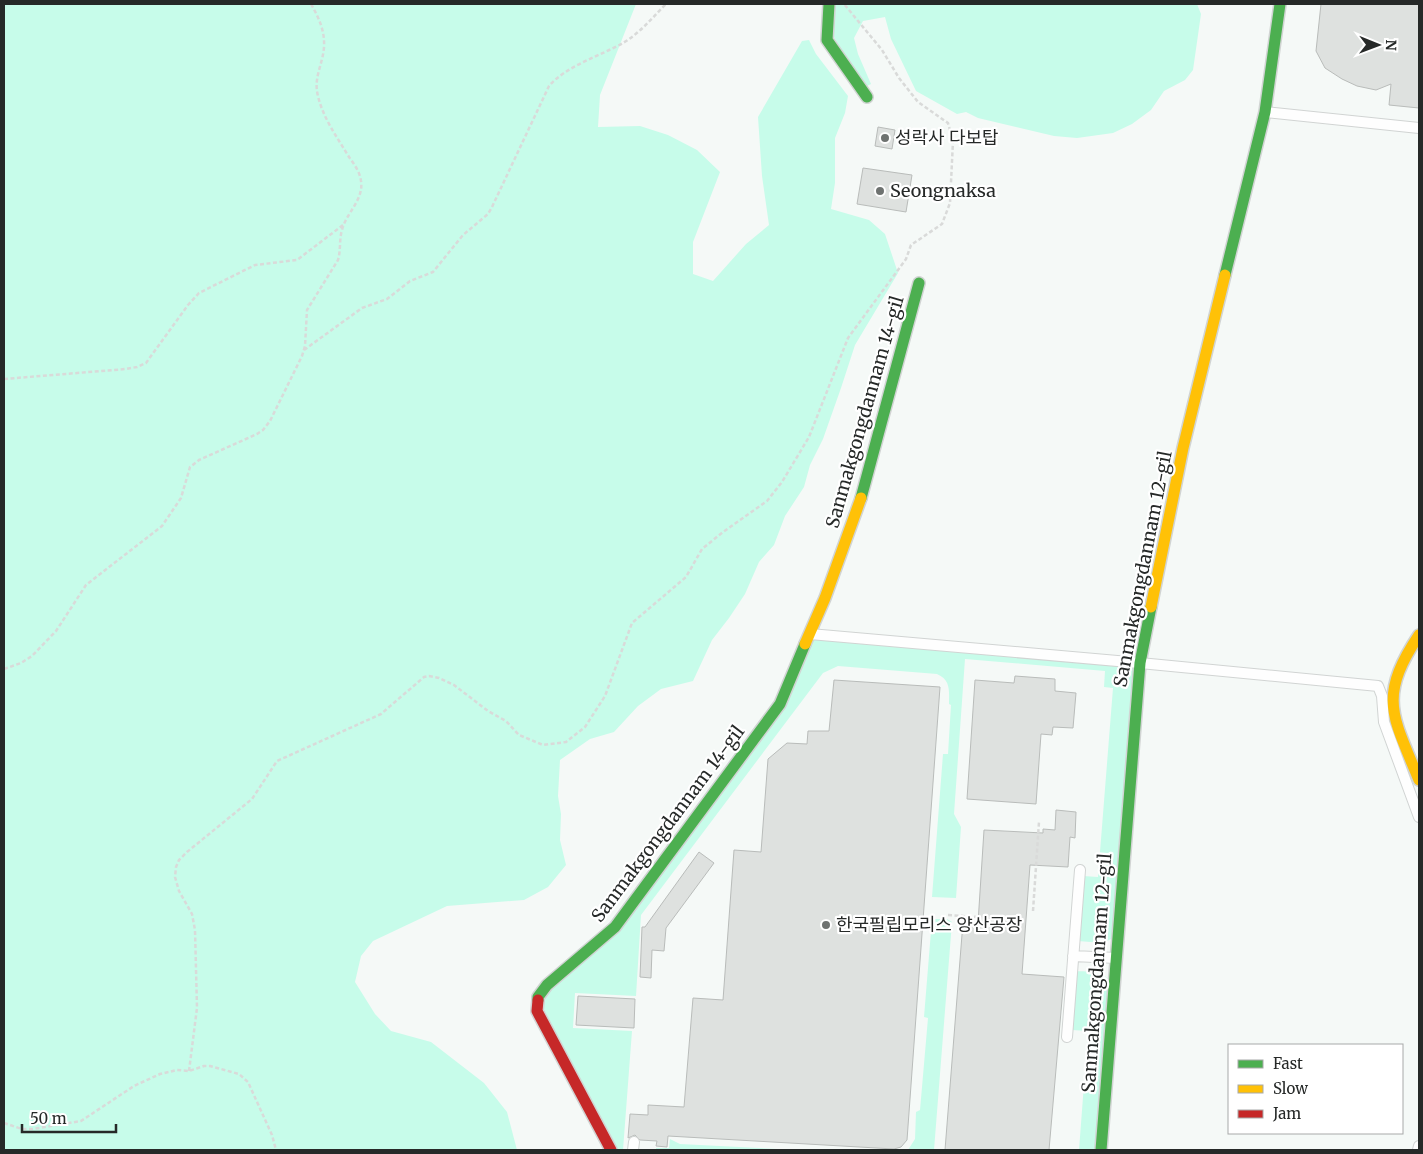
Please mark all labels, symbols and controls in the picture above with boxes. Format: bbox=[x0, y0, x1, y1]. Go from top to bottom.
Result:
north arrow bbox=[1353, 20, 1403, 70]
text: N bbox=[1382, 40, 1400, 51]
place label: 성락사 다보탑 bbox=[895, 126, 999, 149]
marker: 성락사 다보탑 bbox=[879, 132, 891, 144]
place label: Seongnaksa bbox=[890, 179, 996, 202]
marker: Seongnaksa bbox=[874, 185, 886, 197]
street label: Sanmakgongdannam 14-gil bbox=[820, 293, 909, 531]
street label: Sanmakgongdannam 12-gil bbox=[1108, 448, 1177, 689]
street label: Sanmakgongdannam 14-gil bbox=[586, 720, 749, 927]
street label: Sanmakgongdannam 12-gil bbox=[1077, 852, 1116, 1093]
place label: 한국필립모리스 양산공장 bbox=[836, 913, 1022, 936]
marker: 한국필립모리스 양산공장 bbox=[820, 919, 832, 931]
legend bbox=[1228, 1044, 1403, 1134]
text: Fast bbox=[1273, 1054, 1303, 1073]
text: Slow bbox=[1273, 1079, 1308, 1098]
scale bar bbox=[22, 1102, 116, 1134]
text: Jam bbox=[1272, 1104, 1301, 1123]
text: 50 m bbox=[30, 1109, 67, 1128]

